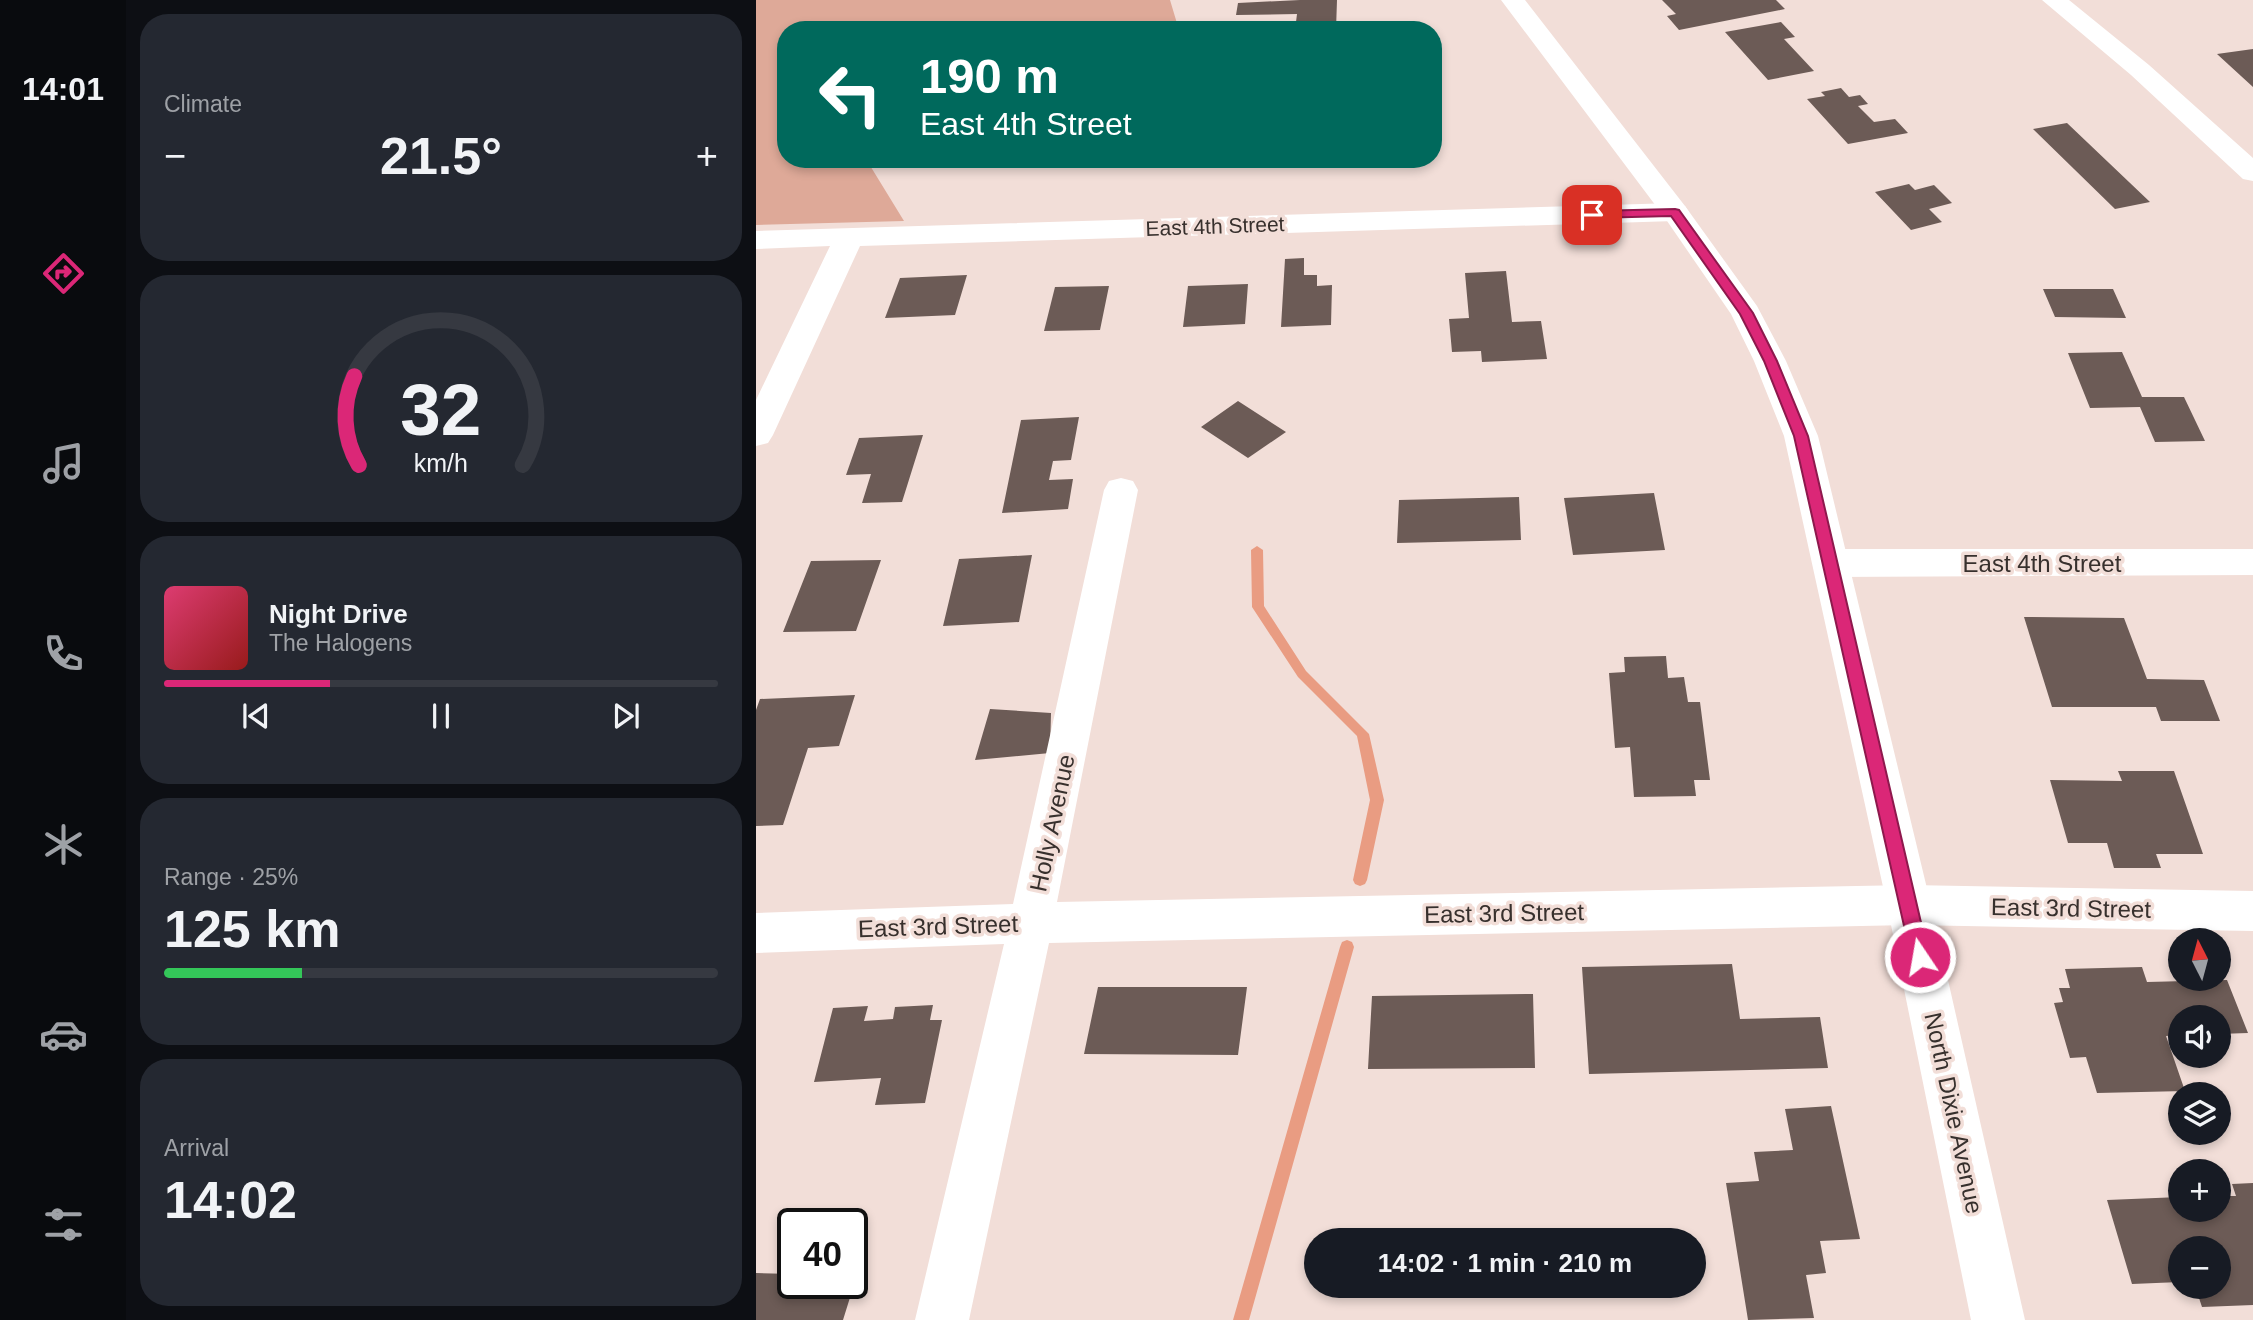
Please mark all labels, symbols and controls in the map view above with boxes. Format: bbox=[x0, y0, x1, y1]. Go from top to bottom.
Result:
icon: left bbox=[805, 49, 896, 140]
text: 190 m bbox=[920, 49, 1059, 103]
text: 14:01 bbox=[22, 71, 104, 107]
text: Climate bbox=[164, 91, 242, 117]
text: East 4th Street bbox=[920, 106, 1132, 142]
text: 21.5° bbox=[380, 127, 502, 185]
text: − bbox=[164, 135, 186, 177]
text: + bbox=[696, 135, 718, 177]
pin bbox=[1562, 185, 1622, 245]
icon: arrive bbox=[1573, 196, 1611, 234]
street label: East 4th Street bbox=[1145, 212, 1285, 240]
icon: directions bbox=[39, 249, 88, 298]
text: 32 bbox=[401, 369, 481, 450]
icon: music bbox=[39, 439, 88, 488]
text: km/h bbox=[414, 449, 468, 477]
street label: East 4th Street bbox=[1963, 550, 2122, 577]
text: Night Drive bbox=[269, 599, 408, 629]
icon: phone bbox=[39, 629, 88, 678]
text: The Halogens bbox=[269, 630, 412, 656]
icon: previous bbox=[237, 697, 275, 735]
icon: pause bbox=[422, 697, 460, 735]
icon: next bbox=[607, 697, 645, 735]
street label: Holly Avenue bbox=[1024, 752, 1080, 894]
icon: climate bbox=[39, 820, 88, 869]
text: Range · 25% bbox=[164, 864, 298, 890]
street label: East 3rd Street bbox=[1991, 893, 2152, 923]
street label: East 3rd Street bbox=[1424, 898, 1585, 928]
text: 125 km bbox=[164, 900, 340, 958]
street label: East 3rd Street bbox=[858, 910, 1019, 942]
position arrow bbox=[1883, 920, 1957, 994]
north arrow bbox=[2168, 928, 2231, 990]
map controls bbox=[2168, 928, 2231, 1299]
button: sound bbox=[2168, 1005, 2231, 1068]
icon: car bbox=[39, 1010, 88, 1059]
street label: North Dixie Avenue bbox=[1919, 1010, 1989, 1216]
button: layers bbox=[2168, 1082, 2231, 1145]
text: Arrival bbox=[164, 1135, 229, 1161]
button: + bbox=[2168, 1159, 2231, 1222]
text: 14:02 bbox=[164, 1171, 297, 1229]
icon: filters bbox=[39, 1200, 88, 1249]
speed limit sign: 40 bbox=[777, 1208, 868, 1299]
button: − bbox=[2168, 1236, 2231, 1299]
text: 14:02 · 1 min · 210 m bbox=[1378, 1248, 1632, 1278]

